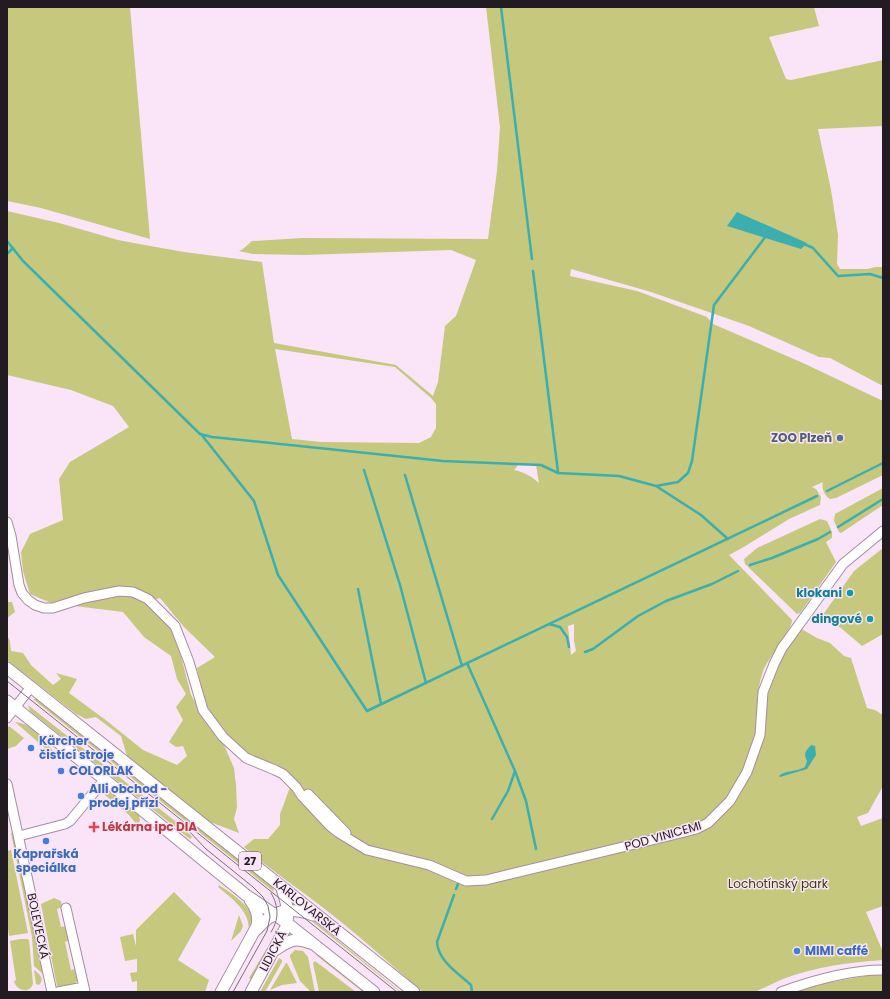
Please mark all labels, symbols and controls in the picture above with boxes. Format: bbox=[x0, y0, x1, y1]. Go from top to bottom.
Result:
place label: ZOO Plzeň bbox=[771, 429, 832, 446]
marker: ZOO Plzeň bbox=[835, 433, 845, 443]
place label: klokani bbox=[796, 584, 842, 601]
marker: klokani bbox=[845, 588, 855, 598]
place label: dingové bbox=[812, 610, 863, 627]
marker: dingové bbox=[865, 614, 875, 624]
place label: Kärcher čistící stroje bbox=[39, 732, 115, 763]
marker: Kärcher čistící stroje bbox=[26, 743, 36, 753]
place label: COLORLAK bbox=[69, 762, 134, 779]
marker: COLORLAK bbox=[56, 766, 66, 776]
place label: Alli obchod - prodej přízí bbox=[89, 780, 167, 811]
marker: Alli obchod - prodej přízí bbox=[76, 791, 86, 801]
street label: POD VINICEMI bbox=[622, 816, 703, 855]
place label: Lékárna ipc DIA bbox=[102, 818, 197, 835]
marker: Lékárna ipc DIA bbox=[89, 822, 99, 832]
marker: Kaprařská speciálka bbox=[41, 836, 51, 846]
place label: Kaprařská speciálka bbox=[13, 845, 79, 876]
road number: 27 bbox=[239, 852, 261, 870]
street label: KARLOVARSKÁ bbox=[270, 874, 345, 939]
park label: Lochotínský park bbox=[728, 875, 829, 892]
street label: BOLEVECKÁ bbox=[23, 891, 54, 960]
street label: LIDICKÁ bbox=[255, 927, 290, 974]
place label: MIMI caffé bbox=[805, 942, 869, 959]
marker: MIMI caffé bbox=[792, 946, 802, 956]

